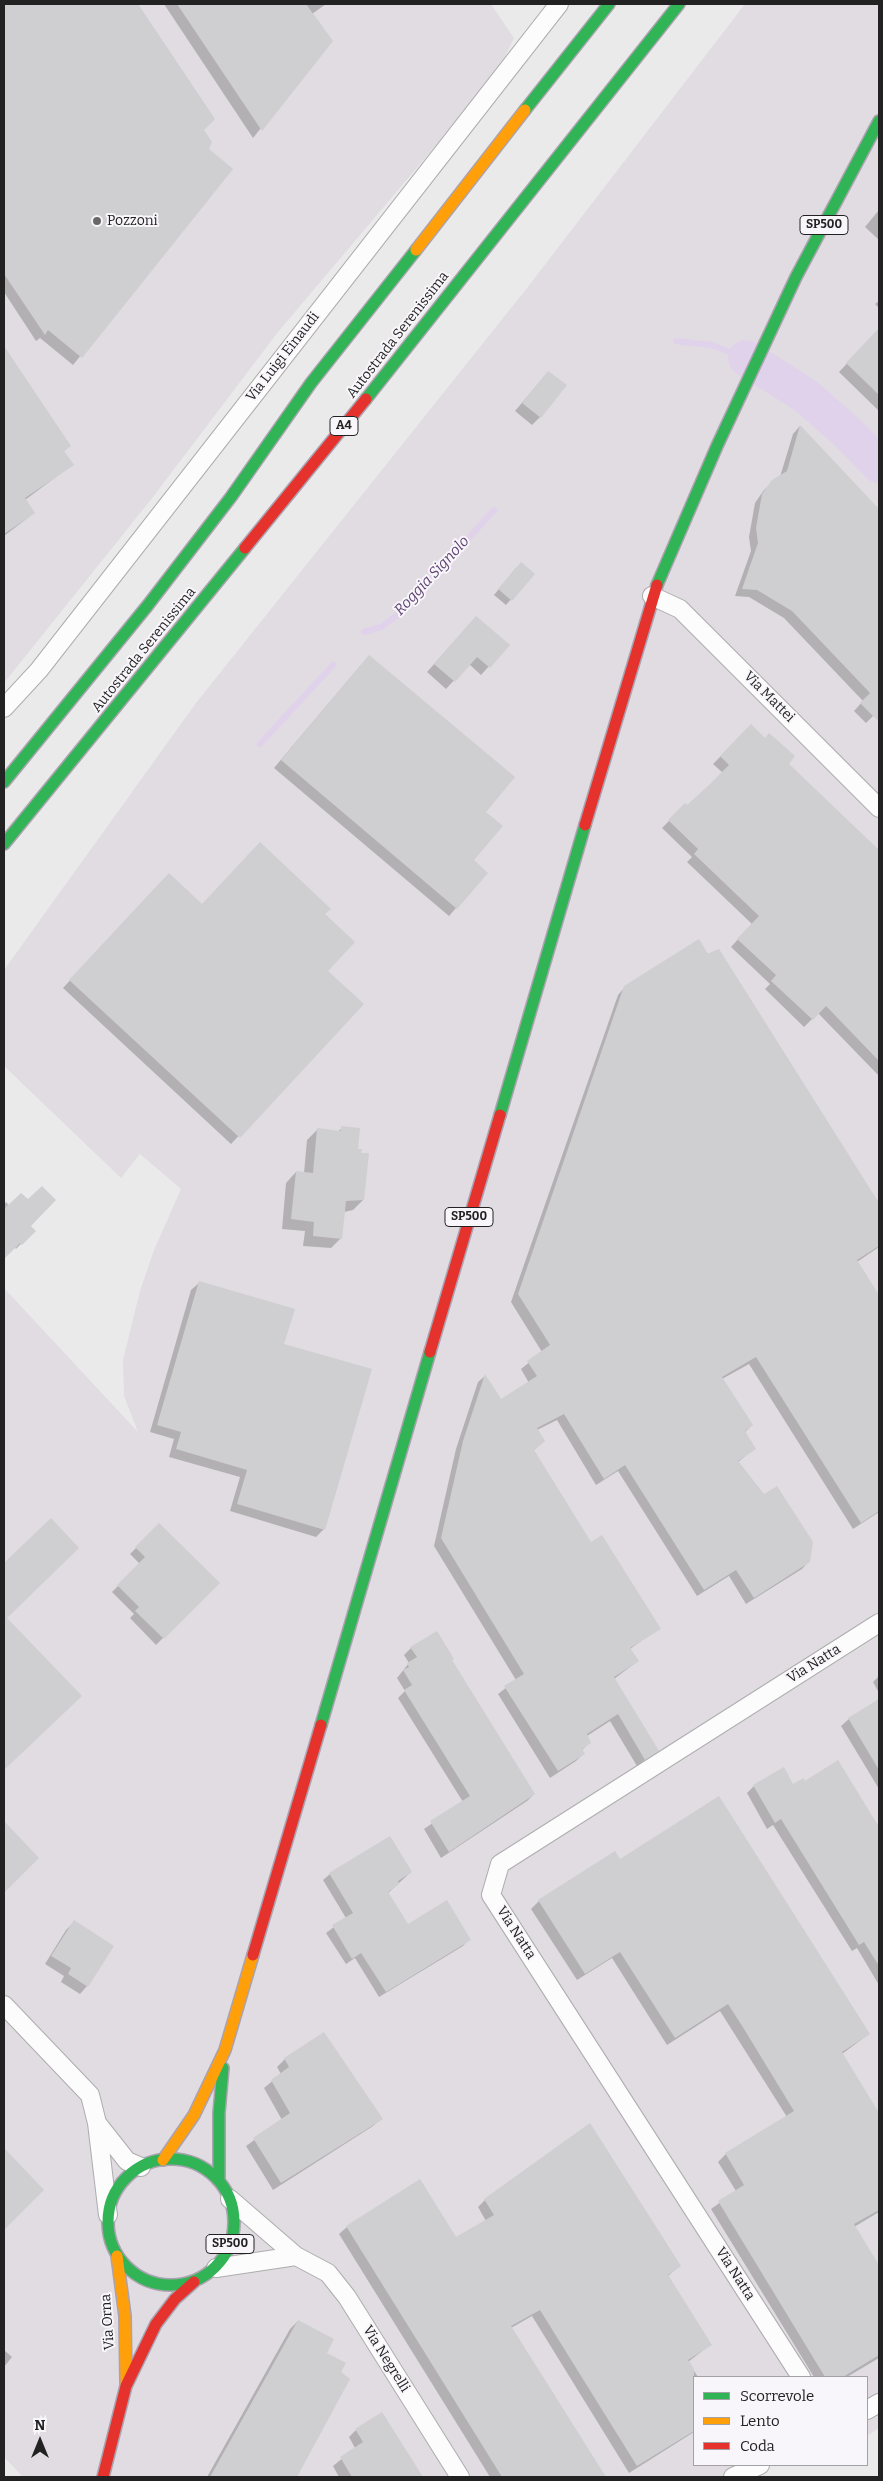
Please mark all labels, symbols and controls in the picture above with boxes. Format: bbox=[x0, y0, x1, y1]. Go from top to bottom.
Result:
place label: Pozzoni bbox=[107, 213, 158, 229]
marker: Pozzoni bbox=[91, 215, 103, 227]
road number: SP500 bbox=[800, 216, 848, 234]
street label: Autostrada Serenissima bbox=[343, 268, 453, 402]
street label: Via Luigi Einaudi bbox=[243, 309, 323, 405]
road number: A4 bbox=[330, 416, 358, 436]
water label: Roggia Signolo bbox=[391, 533, 473, 619]
street label: Autostrada Serenissima bbox=[88, 584, 200, 716]
street label: Via Mattei bbox=[740, 668, 798, 726]
road number: SP500 bbox=[445, 1208, 493, 1226]
street label: Via Natta bbox=[784, 1641, 844, 1687]
street label: Via Natta bbox=[493, 1903, 539, 1963]
road number: SP500 bbox=[206, 2234, 254, 2254]
street label: Via Natta bbox=[712, 2244, 758, 2304]
street label: Via Orna bbox=[98, 2293, 118, 2351]
street label: Via Negrelli bbox=[359, 2323, 413, 2395]
legend bbox=[693, 2376, 868, 2466]
text: Scorrevole bbox=[740, 2387, 814, 2405]
text: Lento bbox=[740, 2412, 780, 2430]
north arrow bbox=[15, 2416, 65, 2466]
text: N bbox=[35, 2417, 45, 2434]
text: Coda bbox=[740, 2437, 775, 2455]

